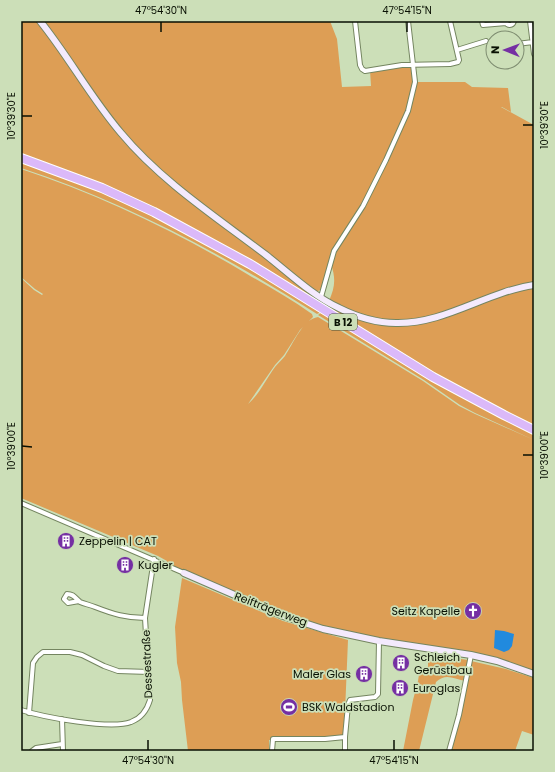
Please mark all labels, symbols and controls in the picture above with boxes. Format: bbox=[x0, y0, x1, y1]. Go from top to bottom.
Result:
text: 47°54'30"N bbox=[135, 3, 187, 18]
text: 47°54'15"N bbox=[382, 3, 432, 18]
north arrow bbox=[485, 30, 525, 70]
text: N bbox=[487, 46, 503, 54]
text: 10°39'30"E bbox=[4, 92, 19, 140]
text: 10°39'30"E bbox=[537, 101, 552, 149]
road number: B 12 bbox=[329, 314, 357, 330]
text: 10°39'00"E bbox=[4, 422, 19, 470]
text: 10°39'00"E bbox=[537, 431, 552, 479]
building icon: Zeppelin | CAT bbox=[56, 531, 76, 551]
place label: Zeppelin | CAT bbox=[79, 533, 157, 549]
building icon: Kugler bbox=[115, 555, 135, 575]
place label: Kugler bbox=[138, 557, 173, 573]
street label: Reifträgerweg bbox=[232, 588, 310, 630]
church icon: Seitz Kapelle bbox=[463, 601, 483, 621]
place label: Seitz Kapelle bbox=[392, 603, 460, 619]
street label: Dessestraße bbox=[138, 629, 156, 699]
place label: Schleich Gerüstbau bbox=[414, 649, 472, 678]
building icon: Schleich Gerüstbau bbox=[391, 653, 411, 673]
building icon: Maler Glas bbox=[354, 664, 374, 684]
place label: Maler Glas bbox=[293, 666, 351, 682]
building icon: Euroglas bbox=[390, 678, 410, 698]
place label: Euroglas bbox=[413, 680, 460, 696]
sports icon: BSK Waldstadion bbox=[279, 697, 299, 717]
place label: BSK Waldstadion bbox=[302, 699, 394, 715]
text: 47°54'30"N bbox=[122, 753, 174, 768]
text: 47°54'15"N bbox=[369, 753, 419, 768]

